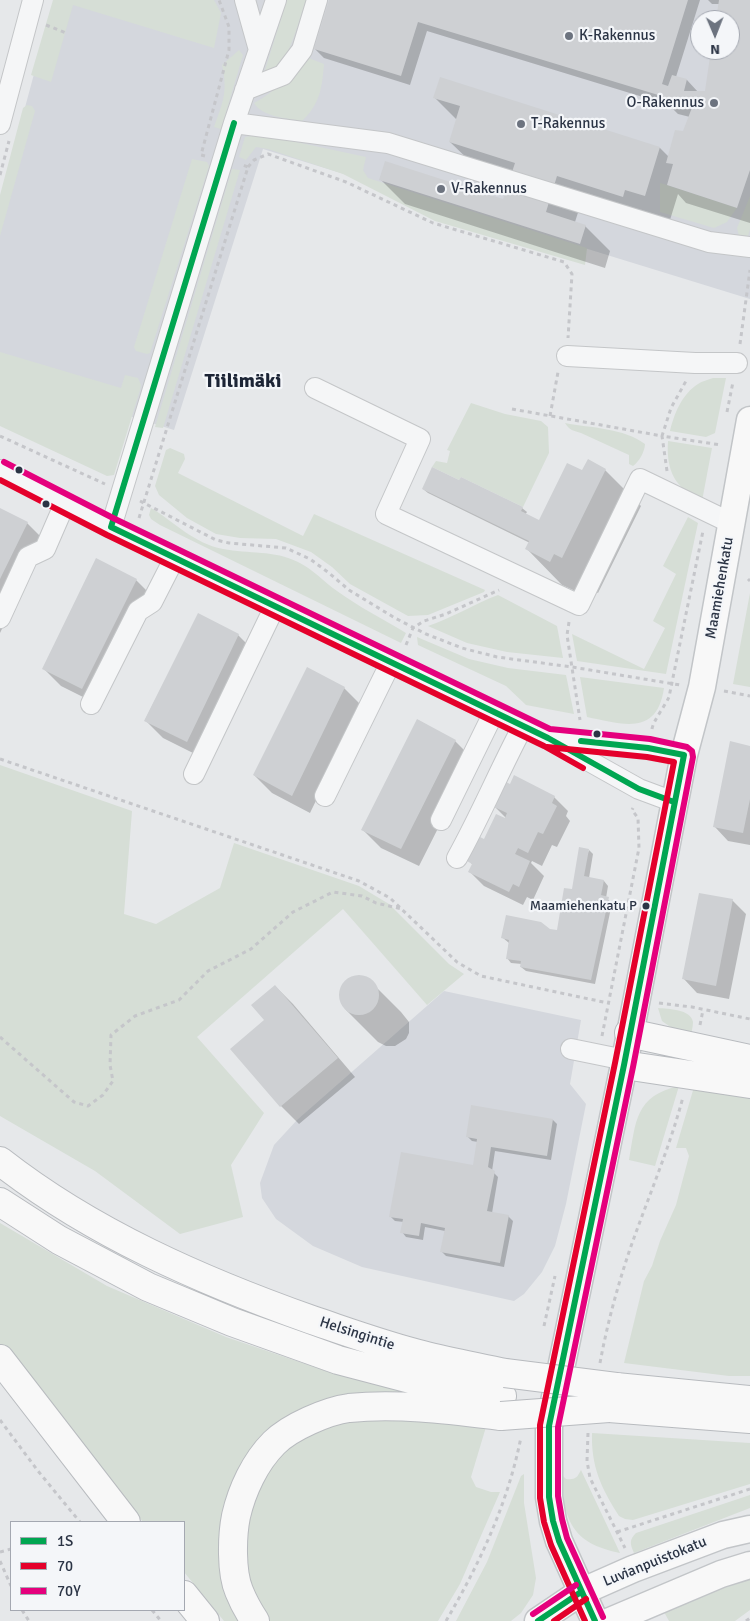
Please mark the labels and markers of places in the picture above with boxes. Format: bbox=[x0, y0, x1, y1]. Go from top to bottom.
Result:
place label: K-Rakennus bbox=[579, 27, 655, 45]
marker: K-Rakennus bbox=[563, 30, 575, 42]
place label: O-Rakennus bbox=[627, 94, 704, 112]
marker: O-Rakennus bbox=[708, 97, 720, 109]
place label: T-Rakennus bbox=[531, 115, 605, 133]
marker: T-Rakennus bbox=[515, 118, 527, 130]
place label: V-Rakennus bbox=[451, 180, 527, 198]
marker: V-Rakennus bbox=[435, 183, 447, 195]
unlabelled marker bbox=[14, 465, 24, 475]
unlabelled marker bbox=[41, 499, 51, 509]
unlabelled marker bbox=[592, 729, 602, 739]
place label: Maamiehenkatu P bbox=[530, 898, 637, 914]
marker: Maamiehenkatu P bbox=[641, 901, 651, 911]

